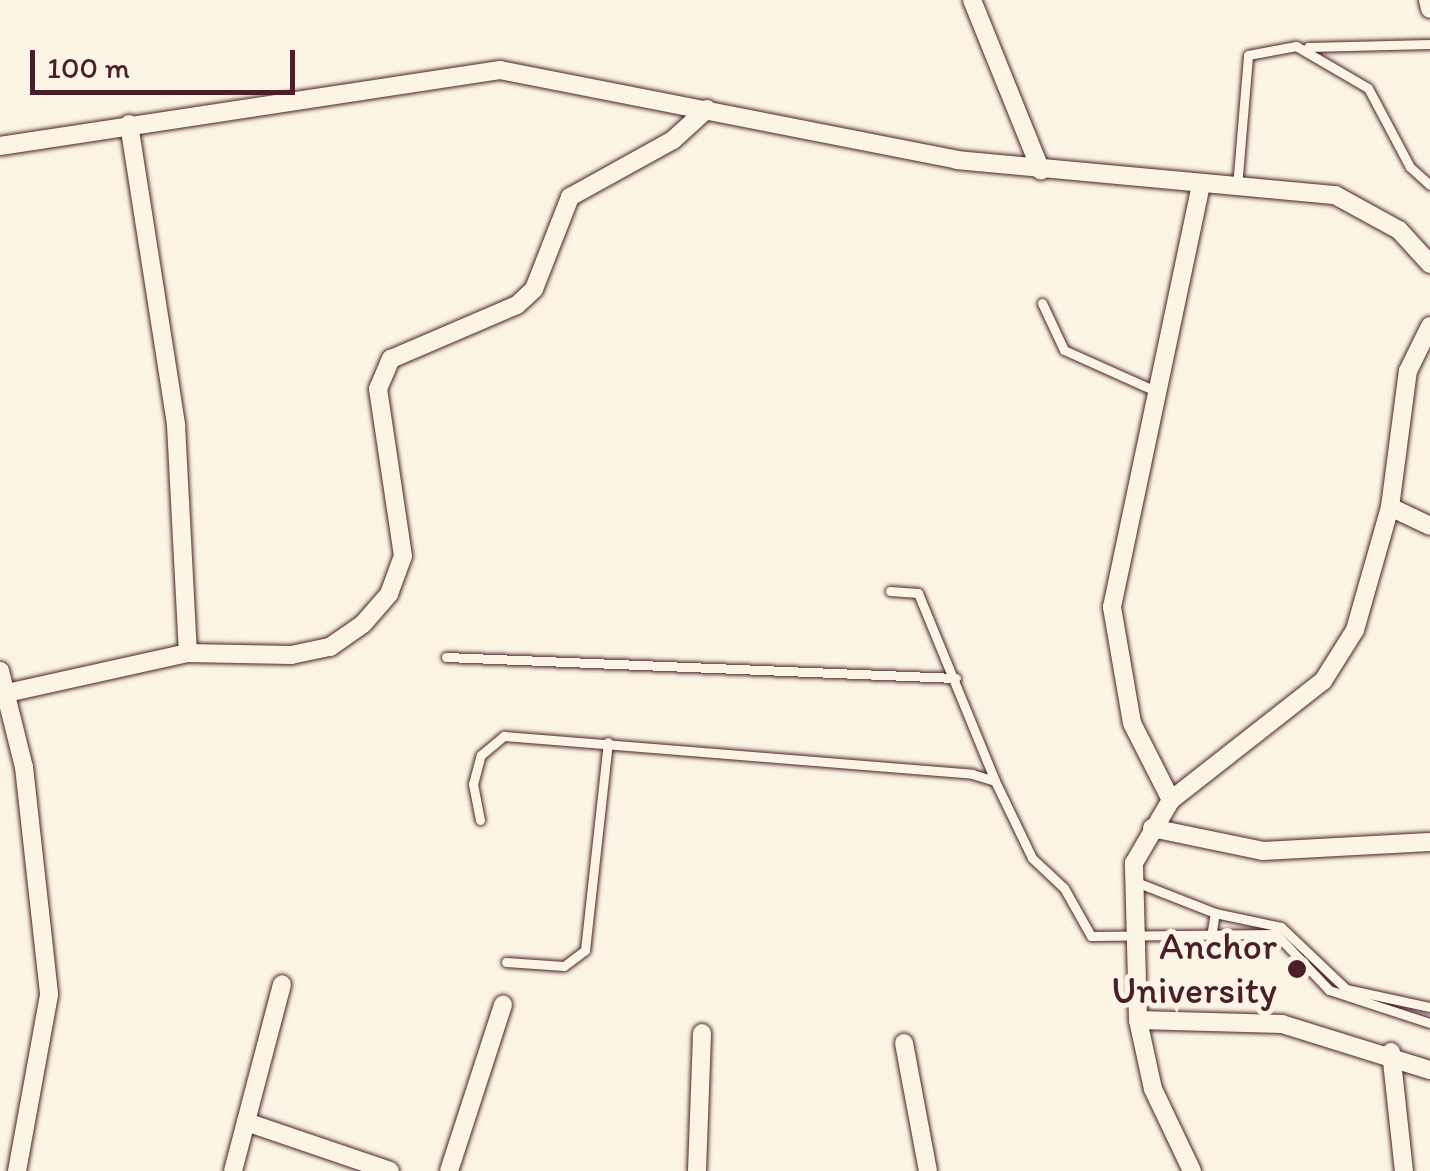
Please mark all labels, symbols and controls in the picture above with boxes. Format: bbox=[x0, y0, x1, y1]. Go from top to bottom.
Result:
scale bar bbox=[35, 30, 300, 92]
text: 100 m bbox=[47, 49, 130, 86]
place label: Anchor University bbox=[1111, 924, 1277, 1014]
marker: Anchor University bbox=[1286, 958, 1308, 980]

